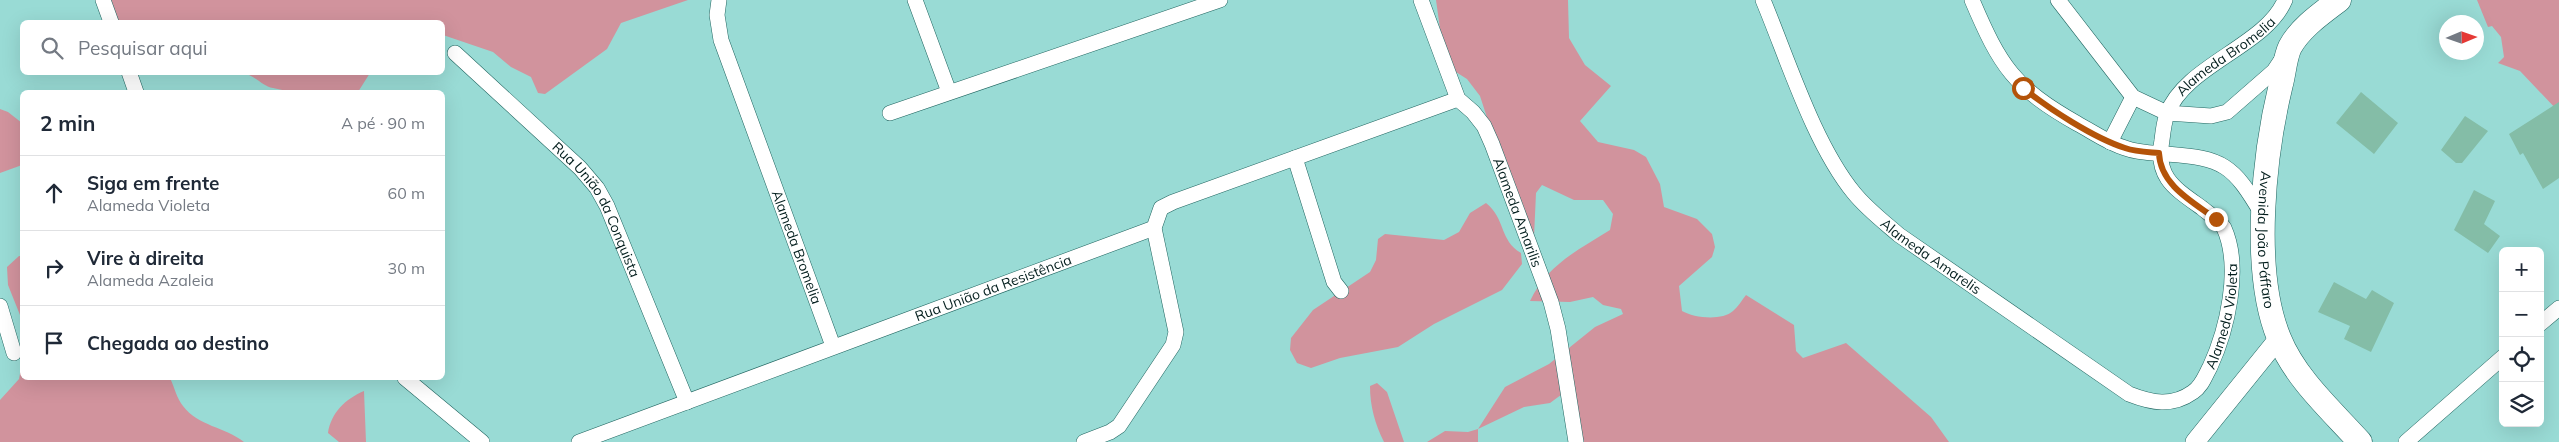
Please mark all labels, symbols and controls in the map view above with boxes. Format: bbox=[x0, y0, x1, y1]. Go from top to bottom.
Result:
street label: Alameda Bromelia bbox=[2172, 13, 2279, 100]
north arrow bbox=[2439, 15, 2484, 60]
search box bbox=[20, 20, 445, 75]
icon: search bbox=[38, 34, 66, 62]
text: Pesquisar aqui bbox=[78, 36, 208, 60]
route start bbox=[2012, 77, 2035, 100]
text: 2 min bbox=[40, 110, 95, 136]
text: A pé · 90 m bbox=[341, 113, 425, 133]
street label: Rua União da Conquista bbox=[548, 138, 644, 280]
street label: Alameda Amarilis bbox=[1489, 155, 1546, 270]
street label: Avenida João Páffaro bbox=[2254, 170, 2279, 310]
text: Siga em frente bbox=[87, 171, 219, 195]
icon: ahead bbox=[40, 179, 68, 207]
text: 60 m bbox=[388, 183, 425, 203]
street label: Alameda Bromelia bbox=[768, 188, 826, 307]
text: Alameda Violeta bbox=[87, 195, 210, 215]
route end bbox=[2205, 208, 2228, 231]
street label: Alameda Amarelis bbox=[1877, 214, 1985, 298]
text: Vire à direita bbox=[87, 246, 204, 270]
map controls bbox=[2499, 247, 2544, 427]
button: + bbox=[2499, 247, 2544, 292]
street label: Rua União da Resistência bbox=[912, 250, 1074, 325]
icon: right bbox=[40, 254, 68, 282]
text: 30 m bbox=[388, 258, 425, 278]
street label: Alameda Violeta bbox=[2201, 263, 2241, 372]
text: Alameda Azaleia bbox=[87, 270, 214, 290]
button: − bbox=[2499, 292, 2544, 337]
icon: arrive bbox=[40, 329, 68, 357]
text: Chegada ao destino bbox=[87, 331, 269, 355]
button: locate bbox=[2499, 337, 2544, 382]
button: layers bbox=[2499, 382, 2544, 427]

